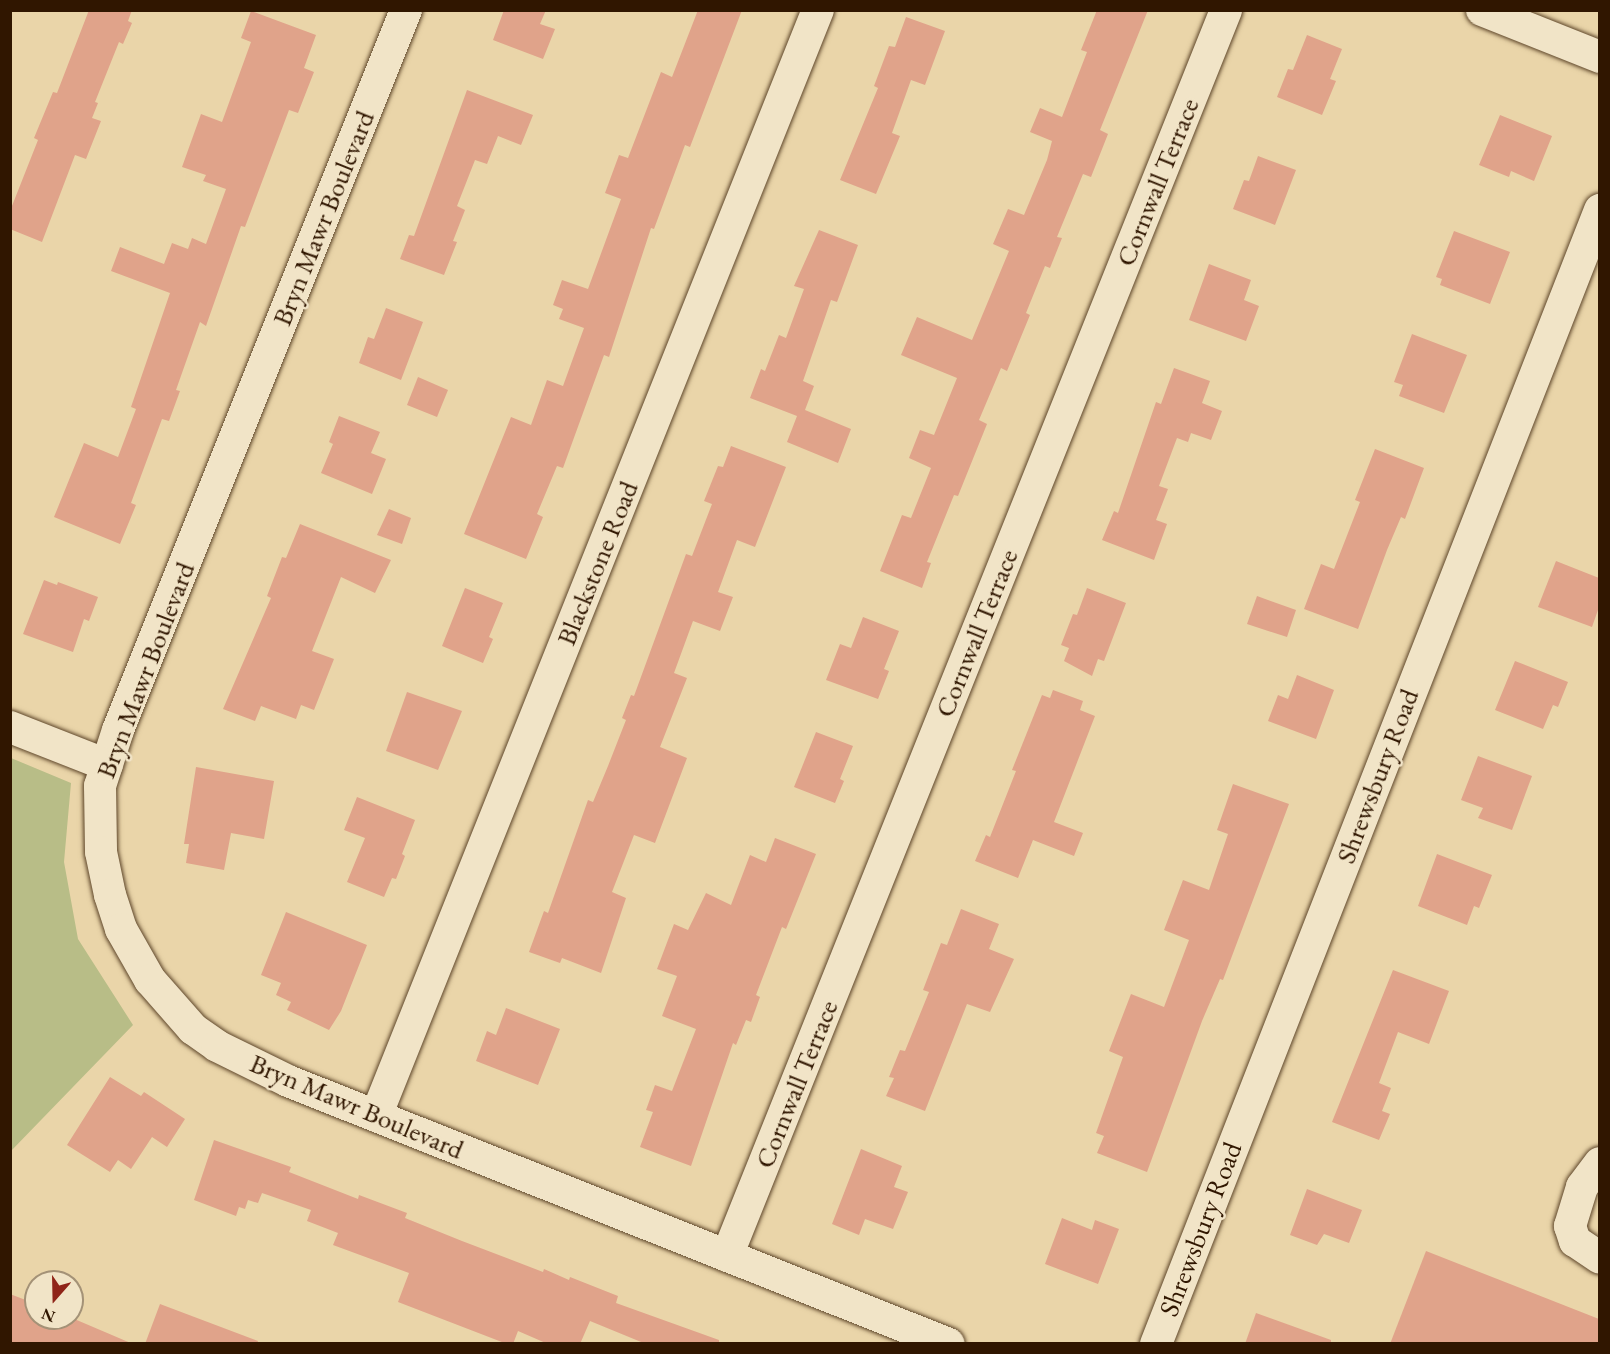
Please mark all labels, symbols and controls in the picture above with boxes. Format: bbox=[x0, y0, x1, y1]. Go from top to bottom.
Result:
street label: Cornwall Terrace bbox=[1109, 93, 1205, 271]
street label: Bryn Mawr Boulevard bbox=[265, 106, 381, 330]
street label: Blackstone Road bbox=[549, 476, 645, 650]
street label: Cornwall Terrace bbox=[928, 544, 1024, 722]
street label: Bryn Mawr Boulevard bbox=[89, 557, 201, 783]
street label: Shrewsbury Road bbox=[1329, 684, 1425, 868]
street label: Cornwall Terrace bbox=[748, 995, 844, 1173]
street label: Bryn Mawr Boulevard bbox=[245, 1046, 469, 1166]
street label: Shrewsbury Road bbox=[1152, 1137, 1248, 1321]
north arrow bbox=[24, 1270, 84, 1330]
text: N bbox=[39, 1303, 58, 1328]

